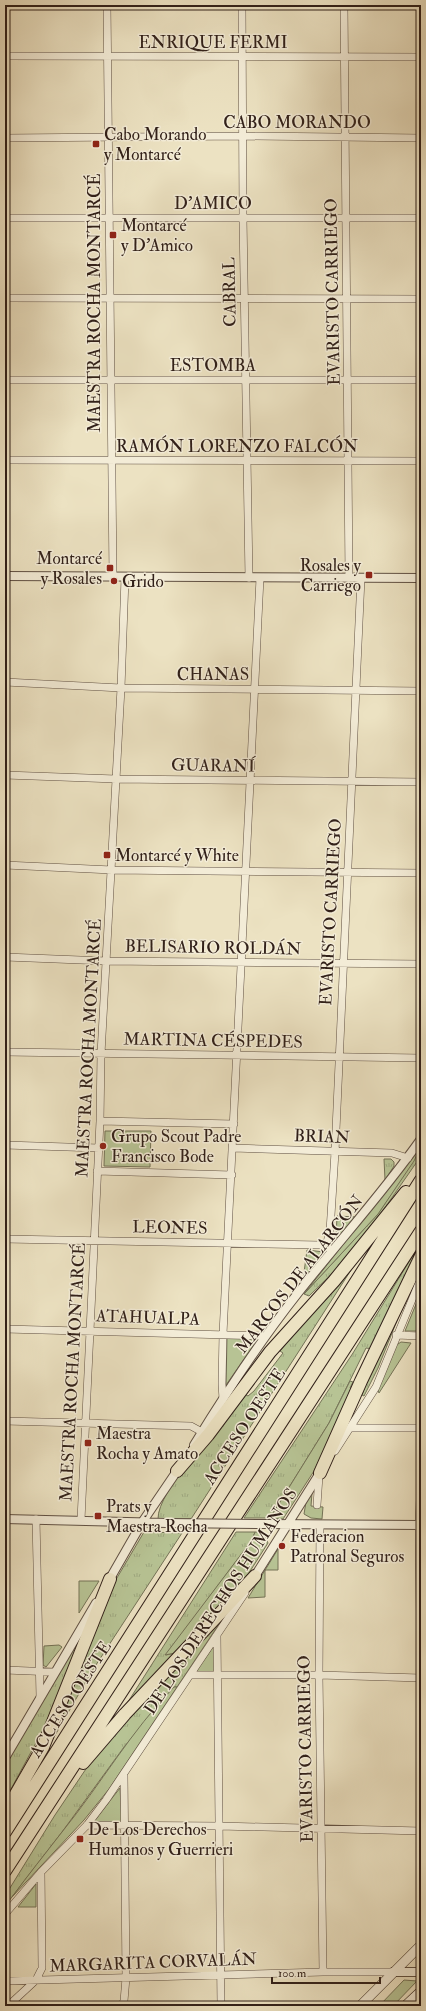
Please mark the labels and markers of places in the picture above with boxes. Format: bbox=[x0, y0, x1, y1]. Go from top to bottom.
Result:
place label: Cabo Morando y Montarcé bbox=[104, 124, 206, 166]
marker: Cabo Morando y Montarcé bbox=[91, 139, 101, 149]
place label: Montarcé y D'Amico bbox=[121, 215, 193, 257]
marker: Montarcé y D'Amico bbox=[108, 230, 118, 240]
place label: Montarcé y Rosales bbox=[36, 548, 103, 590]
place label: Rosales y Carriego bbox=[300, 555, 362, 596]
marker: Montarcé y Rosales bbox=[105, 563, 115, 573]
marker: Rosales y Carriego bbox=[364, 570, 374, 580]
place label: Grido bbox=[122, 571, 164, 592]
marker: Grido bbox=[109, 576, 119, 586]
place label: Montarcé y White bbox=[115, 845, 239, 867]
marker: Montarcé y White bbox=[102, 850, 112, 860]
place label: Grupo Scout Padre Francisco Bode bbox=[111, 1126, 241, 1167]
marker: Grupo Scout Padre Francisco Bode bbox=[98, 1141, 108, 1151]
place label: Maestra Rocha y Amato bbox=[96, 1423, 198, 1465]
marker: Maestra Rocha y Amato bbox=[83, 1438, 93, 1448]
place label: Prats y Maestra Rocha bbox=[106, 1496, 209, 1537]
marker: Prats y Maestra Rocha bbox=[93, 1511, 103, 1521]
place label: Federacion Patronal Seguros bbox=[290, 1526, 405, 1567]
marker: Federacion Patronal Seguros bbox=[277, 1541, 287, 1551]
place label: De Los Derechos Humanos y Guerrieri bbox=[88, 1819, 234, 1861]
marker: De Los Derechos Humanos y Guerrieri bbox=[75, 1834, 85, 1844]

